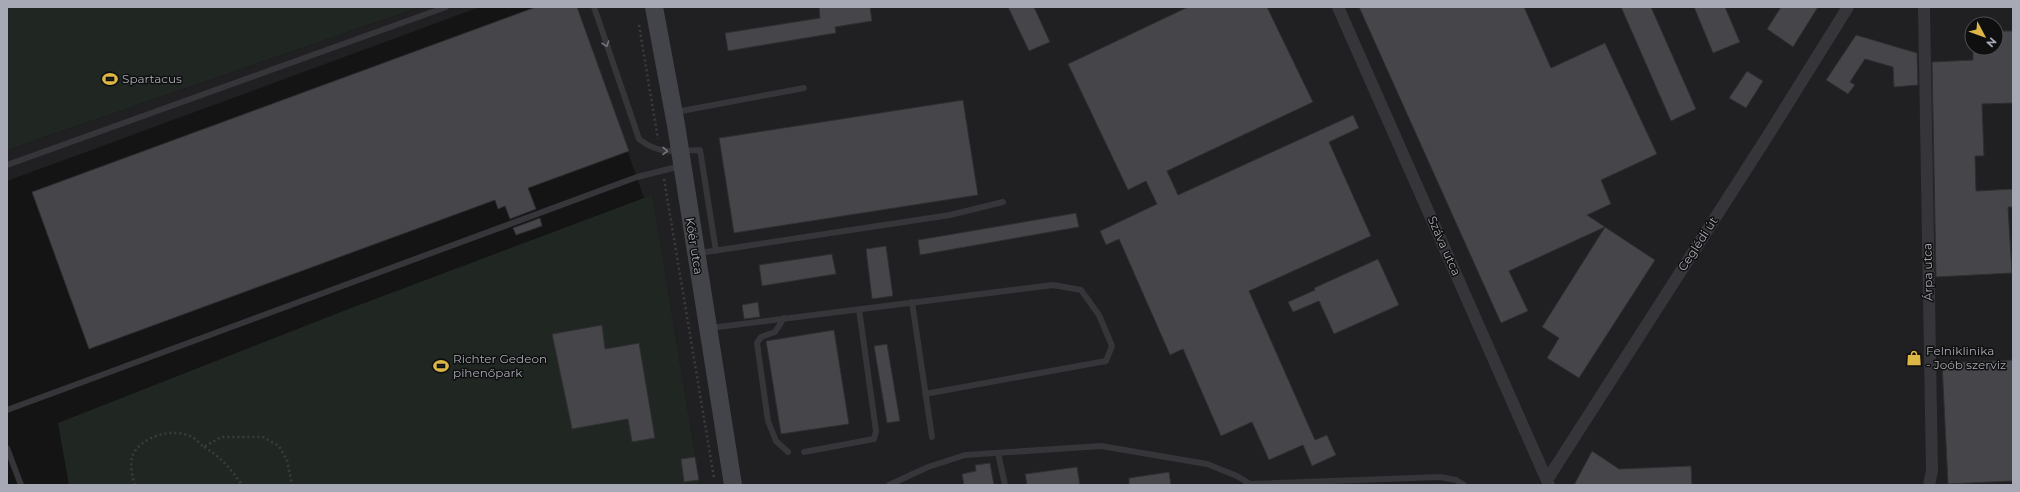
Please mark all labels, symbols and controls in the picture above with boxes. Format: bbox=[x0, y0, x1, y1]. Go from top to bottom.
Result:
north arrow bbox=[1964, 16, 2004, 56]
text: N bbox=[1983, 35, 2000, 51]
one-way arrow bbox=[602, 40, 610, 47]
sports icon: Spartacus bbox=[101, 70, 119, 88]
place label: Spartacus bbox=[122, 71, 182, 86]
one-way arrow bbox=[662, 146, 668, 155]
street label: Száva utca bbox=[1425, 214, 1464, 278]
street label: Ceglédi út bbox=[1675, 214, 1721, 274]
street label: Kőér utca bbox=[683, 216, 706, 276]
street label: Árpa utca bbox=[1919, 243, 1936, 301]
place label: Felniklinika - Joób szerviz bbox=[1926, 343, 2006, 372]
shop icon: Felniklinika - Joób szerviz bbox=[1905, 349, 1923, 367]
place label: Richter Gedeon pihenőpark bbox=[453, 351, 547, 380]
sports icon: Richter Gedeon pihenőpark bbox=[432, 357, 450, 375]

